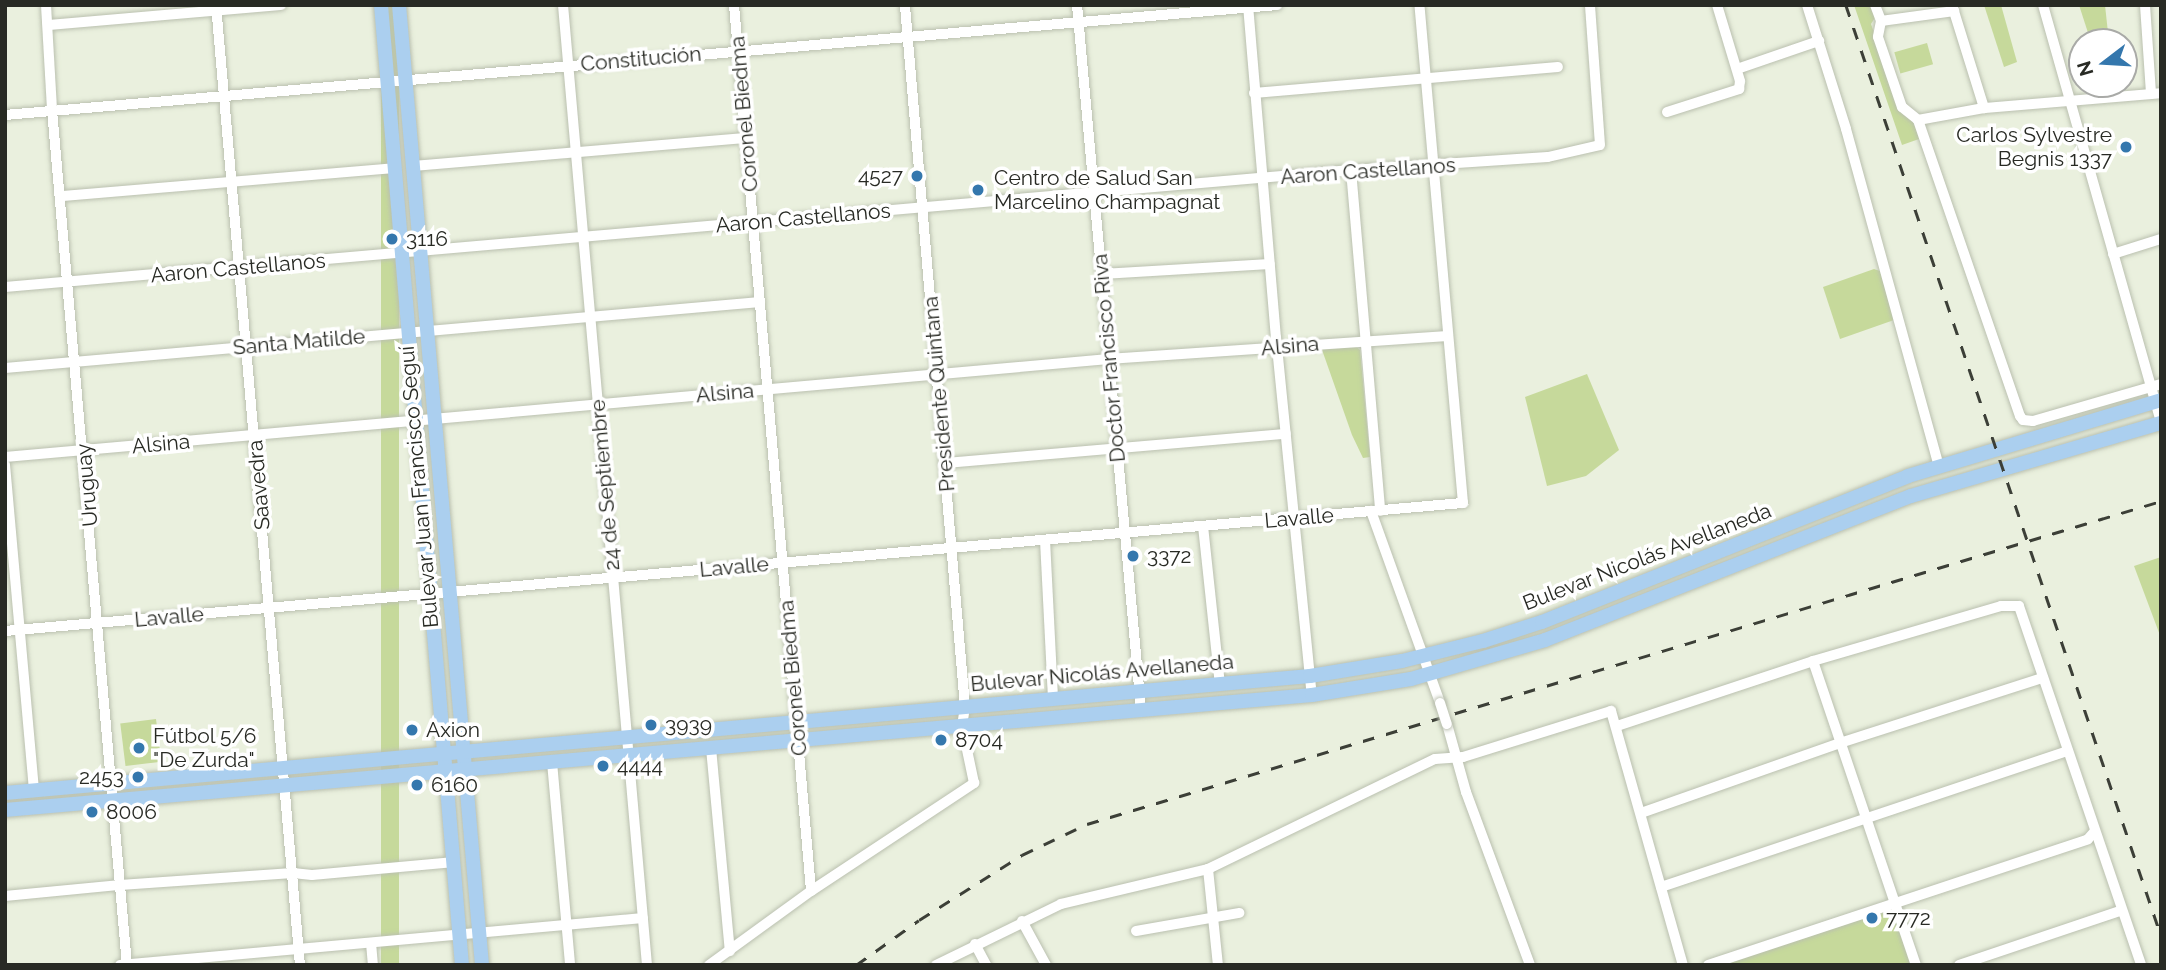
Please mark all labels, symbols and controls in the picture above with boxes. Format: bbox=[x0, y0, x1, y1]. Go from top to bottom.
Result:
north arrow bbox=[2068, 28, 2138, 98]
street label: Coronel Biedma bbox=[725, 35, 763, 193]
street label: Constitución bbox=[580, 41, 702, 77]
text: N bbox=[2072, 58, 2097, 79]
place label: Carlos Sylvestre Begnis 1337 bbox=[1956, 122, 2112, 172]
marker: Carlos Sylvestre Begnis 1337 bbox=[2118, 139, 2134, 155]
street label: Aaron Castellanos bbox=[1280, 152, 1456, 190]
place label: 4527 bbox=[858, 163, 903, 189]
place label: Centro de Salud San Marcelino Champagnat bbox=[994, 165, 1220, 215]
marker: 4527 bbox=[909, 168, 925, 184]
marker: Centro de Salud San Marcelino Champagnat bbox=[968, 180, 988, 200]
street label: Aaron Castellanos bbox=[714, 198, 892, 238]
place label: 3116 bbox=[406, 226, 448, 252]
marker: 3116 bbox=[384, 231, 400, 247]
street label: Aaron Castellanos bbox=[149, 248, 327, 288]
street label: Doctor Francisco Riva bbox=[1087, 252, 1131, 464]
street label: Presidente Quintana bbox=[918, 295, 960, 493]
street label: Santa Matilde bbox=[232, 324, 366, 360]
street label: Alsina bbox=[1260, 331, 1320, 361]
street label: Bulevar Juan Francisco Seguí bbox=[394, 344, 444, 630]
street label: Alsina bbox=[695, 378, 755, 408]
street label: 24 de Septiembre bbox=[585, 398, 625, 572]
street label: Alsina bbox=[131, 429, 191, 459]
street label: Saavedra bbox=[243, 439, 275, 531]
street label: Uruguay bbox=[71, 442, 103, 528]
street label: Bulevar Nicolás Avellaneda bbox=[1519, 498, 1775, 616]
street label: Lavalle bbox=[1263, 502, 1335, 534]
place label: 3372 bbox=[1147, 543, 1191, 569]
marker: 3372 bbox=[1125, 548, 1141, 564]
street label: Lavalle bbox=[698, 551, 770, 583]
street label: Coronel Biedma bbox=[774, 599, 812, 757]
street label: Lavalle bbox=[133, 601, 205, 633]
street label: Bulevar Nicolás Avellaneda bbox=[969, 649, 1235, 697]
place label: 3939 bbox=[665, 712, 712, 738]
place label: Axion bbox=[426, 717, 480, 743]
marker: 3939 bbox=[643, 717, 659, 733]
marker: Axion bbox=[404, 722, 420, 738]
place label: Fútbol 5/6 "De Zurda" bbox=[153, 723, 257, 773]
place label: 8704 bbox=[955, 727, 1003, 753]
marker: 8704 bbox=[933, 732, 949, 748]
marker: Fútbol 5/6 "De Zurda" bbox=[131, 740, 147, 756]
place label: 4444 bbox=[617, 753, 663, 779]
marker: 4444 bbox=[595, 758, 611, 774]
place label: 2453 bbox=[79, 764, 124, 790]
marker: 2453 bbox=[130, 769, 146, 785]
place label: 6160 bbox=[431, 772, 478, 798]
marker: 6160 bbox=[409, 777, 425, 793]
place label: 8006 bbox=[106, 799, 157, 825]
marker: 8006 bbox=[84, 804, 100, 820]
place label: 7772 bbox=[1886, 905, 1931, 931]
marker: 7772 bbox=[1864, 910, 1880, 926]

